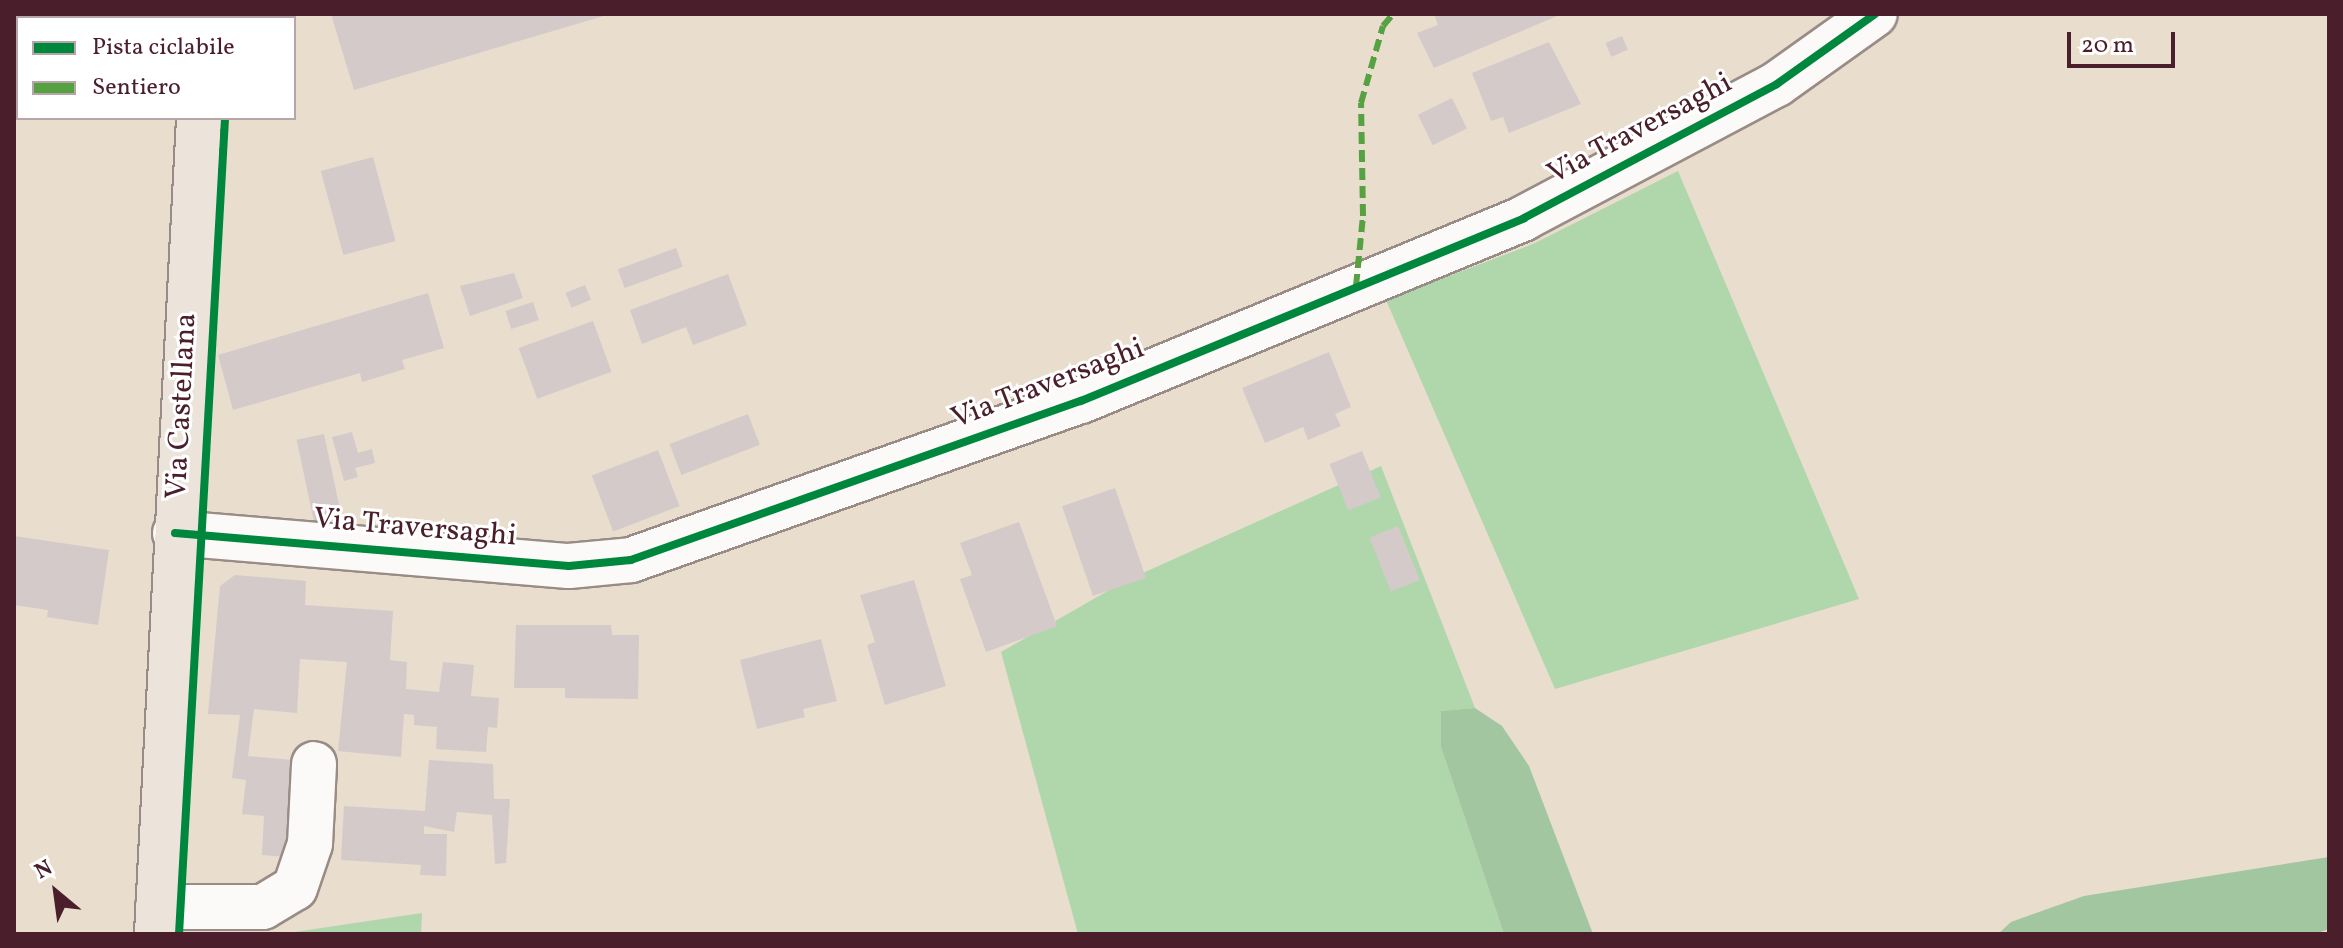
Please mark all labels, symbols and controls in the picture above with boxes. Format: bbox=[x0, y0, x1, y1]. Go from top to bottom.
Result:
legend bbox=[16, 16, 296, 120]
scale bar bbox=[2071, 16, 2179, 66]
text: 20 m bbox=[2081, 29, 2134, 63]
text: Pista ciclabile bbox=[92, 31, 235, 65]
street label: Via Traversaghi bbox=[1541, 65, 1739, 193]
text: Sentiero bbox=[92, 71, 181, 105]
street label: Via Castellana bbox=[159, 312, 205, 500]
street label: Via Traversaghi bbox=[946, 331, 1150, 437]
street label: Via Traversaghi bbox=[312, 501, 518, 555]
north arrow bbox=[16, 852, 96, 932]
text: N bbox=[30, 853, 59, 888]

